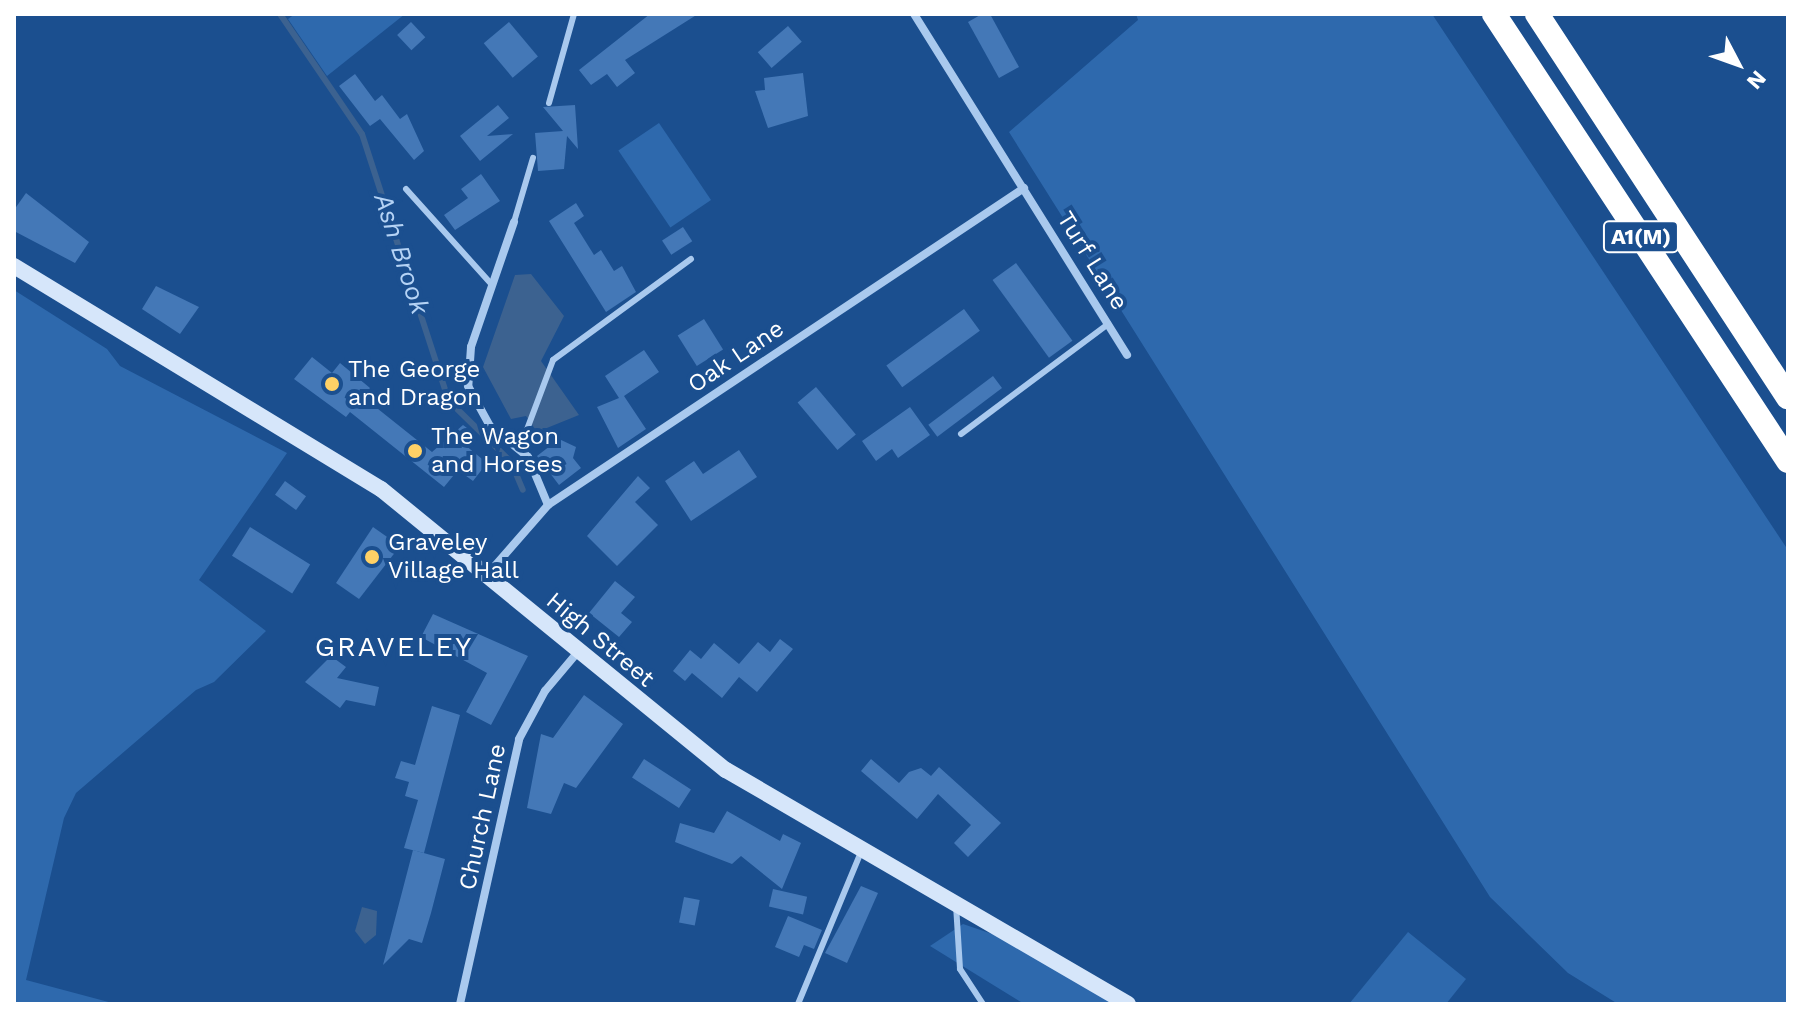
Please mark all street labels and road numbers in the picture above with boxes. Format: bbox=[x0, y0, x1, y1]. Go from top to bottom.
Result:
street label: Turf Lane bbox=[1050, 206, 1134, 316]
road number: A1(M) bbox=[1601, 219, 1681, 255]
street label: Oak Lane bbox=[682, 314, 790, 400]
street label: High Street bbox=[540, 587, 660, 693]
street label: Church Lane bbox=[453, 741, 513, 893]

